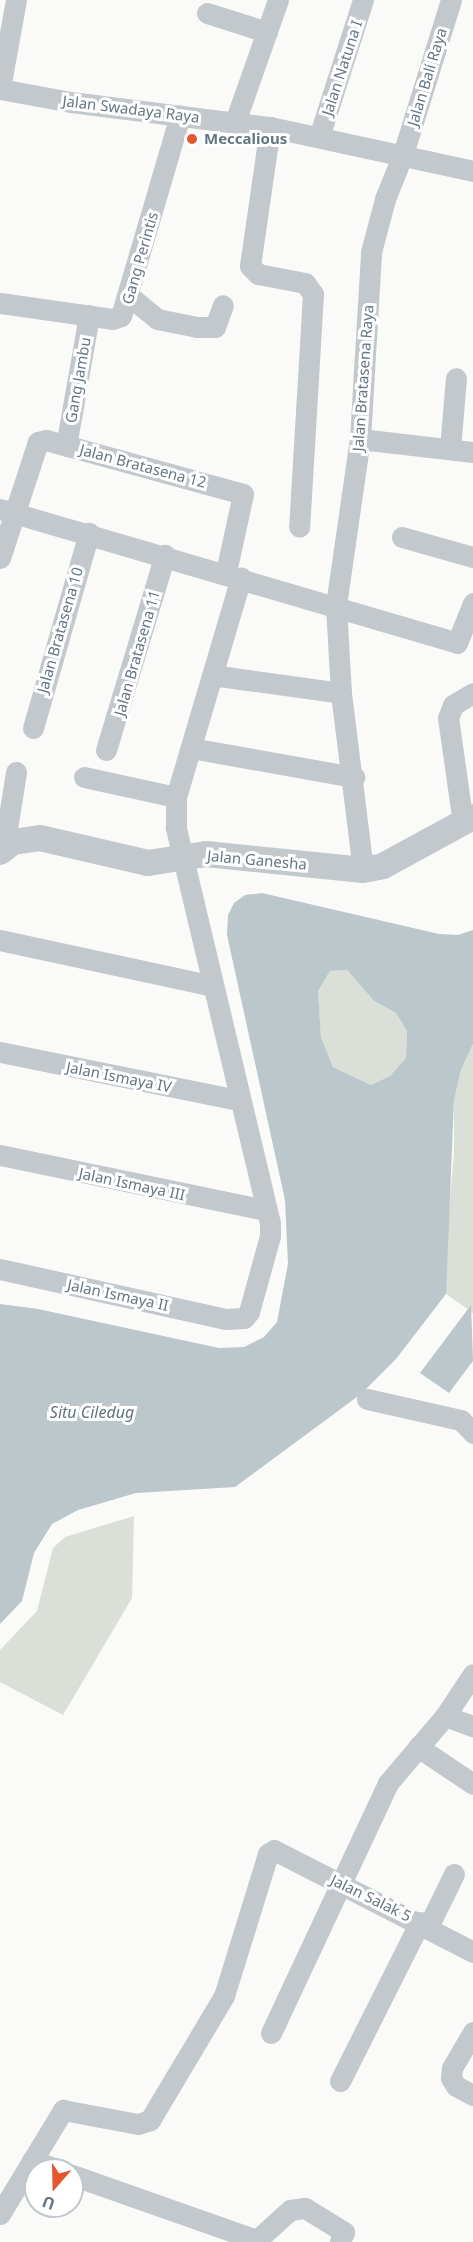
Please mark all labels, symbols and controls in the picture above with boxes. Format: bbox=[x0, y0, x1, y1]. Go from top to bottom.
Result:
street label: Jalan Natuna I bbox=[318, 18, 366, 118]
street label: Jalan Bali Raya bbox=[404, 26, 450, 128]
street label: Jalan Swadaya Raya bbox=[62, 92, 200, 126]
place label: Meccalious bbox=[204, 130, 287, 148]
marker: Meccalious bbox=[185, 132, 199, 146]
street label: Gang Perintis bbox=[118, 210, 162, 306]
street label: Jalan Bratasena Raya bbox=[349, 304, 377, 452]
street label: Gang Jambu bbox=[62, 336, 94, 424]
street label: Jalan Bratasena 12 bbox=[78, 440, 208, 492]
street label: Jalan Bratasena 10 bbox=[33, 565, 87, 695]
street label: Jalan Bratasena 11 bbox=[110, 588, 164, 718]
street label: Jalan Ganesha bbox=[206, 847, 308, 873]
street label: Jalan Ismaya IV bbox=[65, 1058, 173, 1096]
street label: Jalan Ismaya III bbox=[77, 1164, 187, 1204]
street label: Jalan Ismaya II bbox=[66, 1276, 170, 1314]
water label: Situ Ciledug bbox=[50, 1402, 134, 1422]
street label: Jalan Salak 5 bbox=[328, 1871, 414, 1925]
north arrow bbox=[24, 2158, 84, 2218]
text: U bbox=[39, 2191, 58, 2215]

